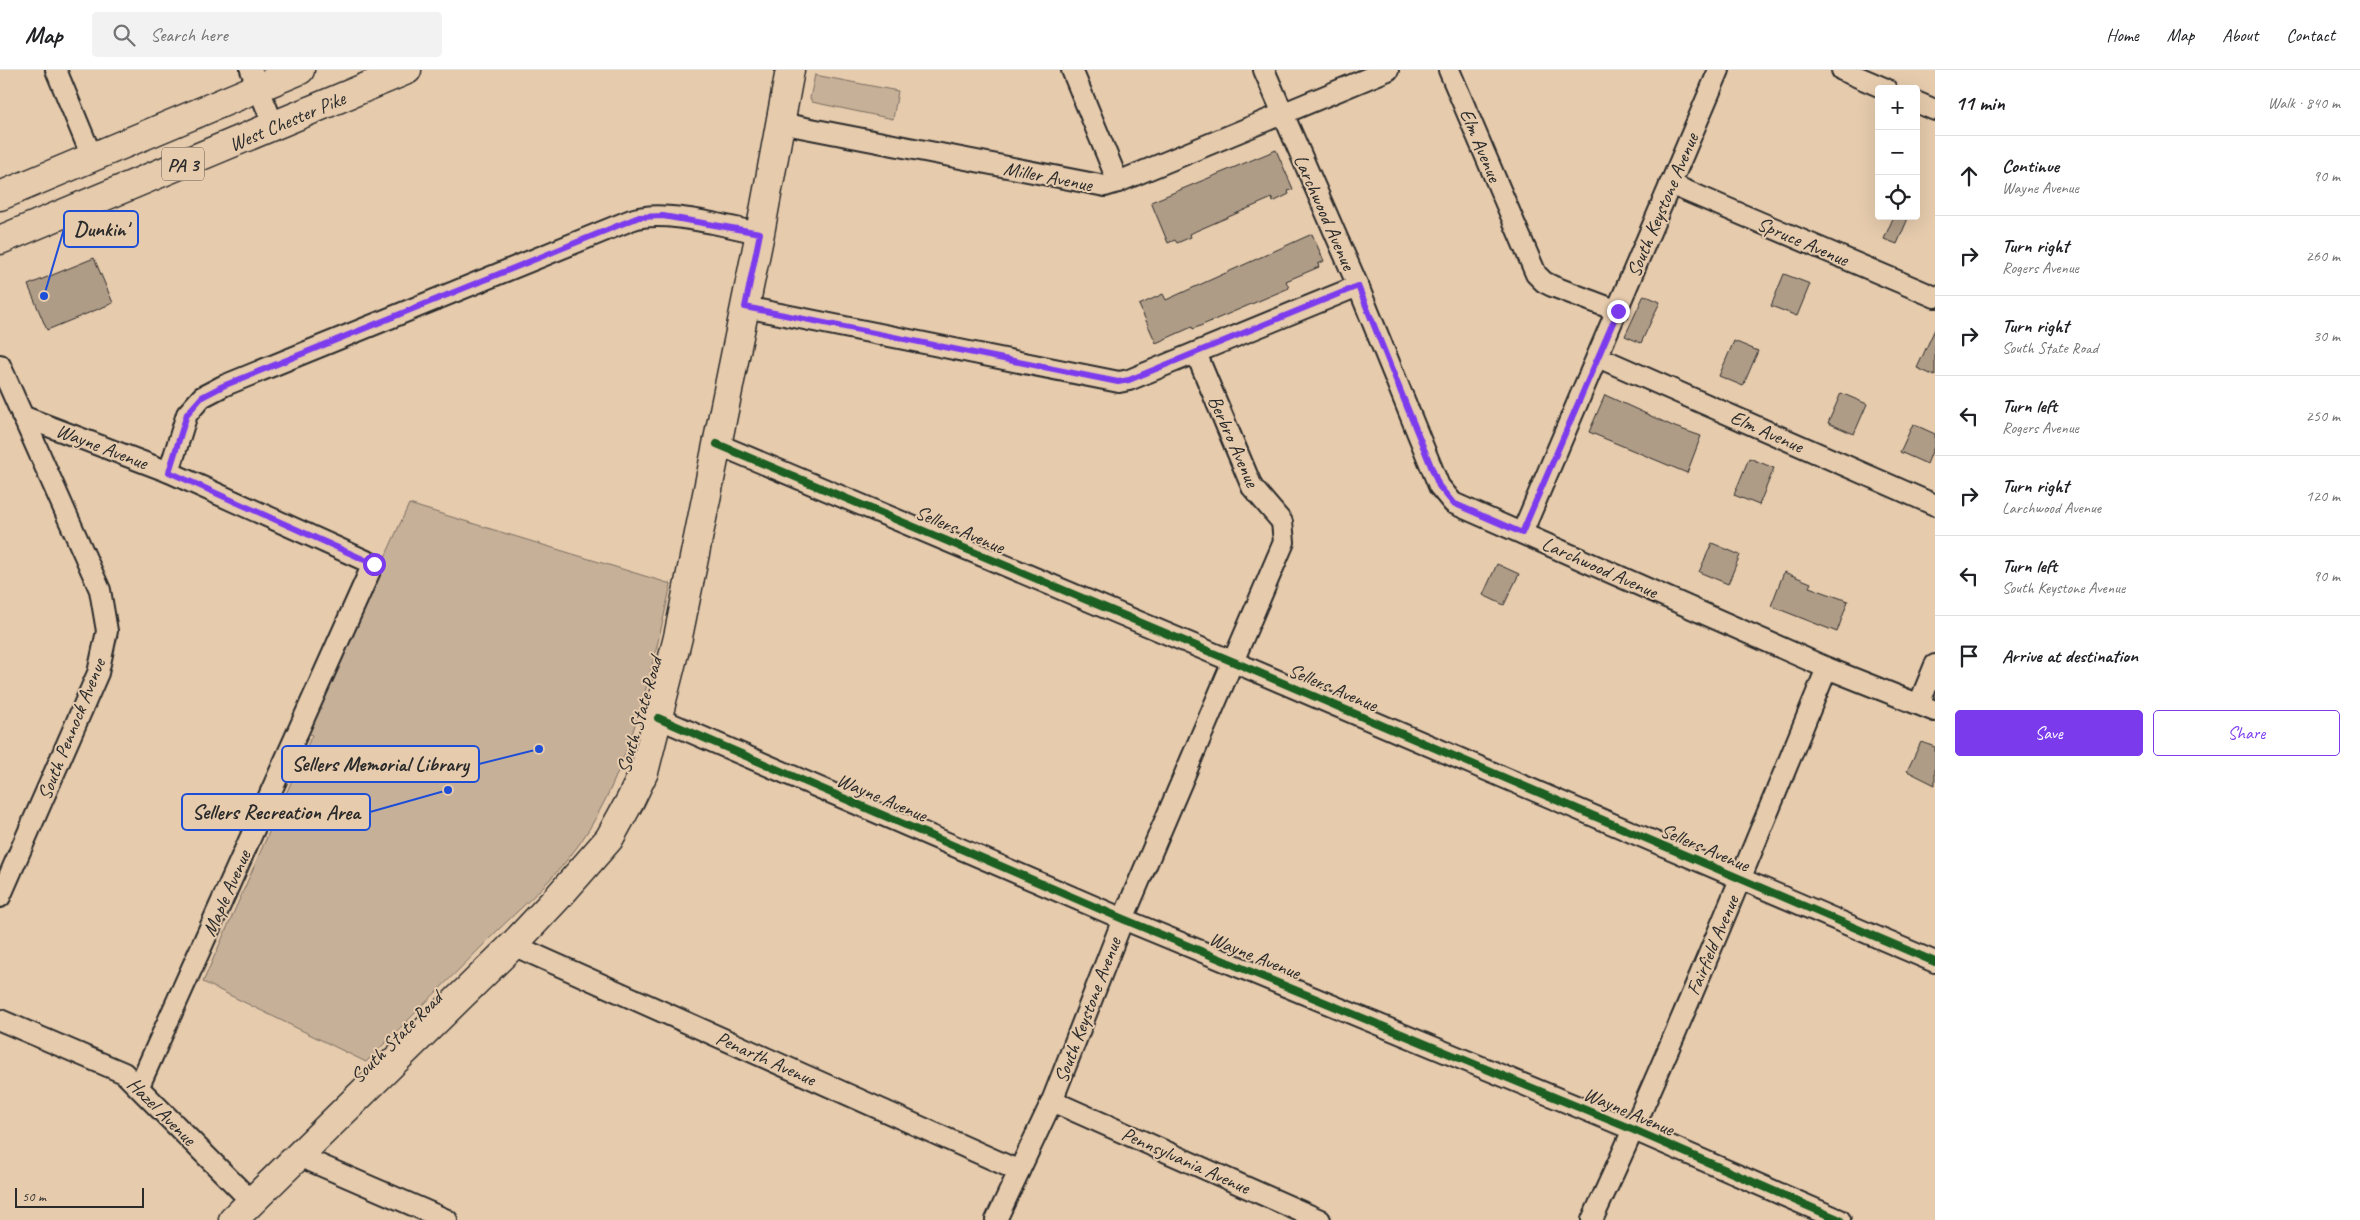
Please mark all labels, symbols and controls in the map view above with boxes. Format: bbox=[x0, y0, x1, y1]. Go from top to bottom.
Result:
search box bbox=[92, 12, 442, 57]
text: Map bbox=[25, 20, 62, 50]
icon: search bbox=[110, 21, 138, 49]
text: Search here bbox=[150, 23, 228, 47]
text: Home bbox=[2106, 24, 2139, 46]
text: Map bbox=[2167, 24, 2194, 46]
text: About bbox=[2222, 24, 2258, 46]
text: Contact bbox=[2286, 24, 2335, 46]
street label: West Chester Pike bbox=[225, 85, 350, 157]
map controls bbox=[1875, 85, 1920, 220]
button: + bbox=[1875, 85, 1920, 130]
text: 11 min bbox=[1955, 90, 2005, 116]
text: Walk · 840 m bbox=[2268, 93, 2340, 113]
street label: Elm Avenue bbox=[1454, 105, 1508, 187]
street label: South Keystone Avenue bbox=[1621, 128, 1705, 281]
button: − bbox=[1875, 130, 1920, 175]
road number: PA 3 bbox=[162, 148, 204, 180]
street label: Larchwood Avenue bbox=[1288, 151, 1362, 275]
text: Continue bbox=[2002, 154, 2059, 178]
street label: Miller Avenue bbox=[1002, 156, 1096, 198]
icon: ahead bbox=[1955, 162, 1983, 190]
text: 90 m bbox=[2313, 166, 2340, 186]
button: locate bbox=[1875, 175, 1920, 220]
text: Wayne Avenue bbox=[2002, 178, 2079, 198]
callout: Dunkin' bbox=[64, 211, 138, 247]
street label: Spruce Avenue bbox=[1753, 211, 1854, 272]
text: Dunkin' bbox=[74, 216, 132, 242]
text: Turn right bbox=[2002, 234, 2069, 258]
icon: right bbox=[1955, 242, 1983, 270]
text: 260 m bbox=[2306, 246, 2340, 266]
text: Rogers Avenue bbox=[2002, 258, 2079, 278]
route end bbox=[1607, 300, 1630, 323]
text: Turn right bbox=[2002, 314, 2069, 338]
icon: right bbox=[1955, 322, 1983, 350]
text: 30 m bbox=[2313, 326, 2340, 346]
text: South State Road bbox=[2002, 338, 2098, 358]
street label: Berbro Avenue bbox=[1202, 391, 1265, 492]
text: Turn left bbox=[2002, 394, 2057, 418]
icon: left bbox=[1955, 402, 1983, 430]
street label: Elm Avenue bbox=[1726, 404, 1808, 459]
text: 250 m bbox=[2306, 406, 2340, 426]
street label: Wayne Avenue bbox=[53, 418, 152, 476]
text: Rogers Avenue bbox=[2002, 418, 2079, 438]
text: Turn right bbox=[2002, 474, 2069, 498]
icon: right bbox=[1955, 482, 1983, 510]
text: 120 m bbox=[2306, 486, 2340, 506]
text: Larchwood Avenue bbox=[2002, 498, 2101, 518]
street label: Sellers Avenue bbox=[912, 500, 1009, 560]
street label: Larchwood Avenue bbox=[1538, 531, 1663, 605]
route start bbox=[363, 553, 386, 576]
text: Turn left bbox=[2002, 554, 2057, 578]
icon: left bbox=[1955, 562, 1983, 590]
text: 90 m bbox=[2313, 566, 2340, 586]
text: South Keystone Avenue bbox=[2002, 578, 2125, 598]
icon: arrive bbox=[1955, 642, 1983, 670]
text: Arrive at destination bbox=[2002, 644, 2138, 668]
street label: South State Road bbox=[611, 651, 669, 776]
street label: South Pennock Avenue bbox=[32, 653, 112, 804]
street label: Sellers Avenue bbox=[1285, 658, 1382, 718]
button: Save bbox=[1955, 710, 2143, 756]
button: Share bbox=[2153, 710, 2340, 756]
callout: Sellers Memorial Library bbox=[282, 746, 479, 782]
text: Sellers Memorial Library bbox=[291, 751, 470, 778]
street label: Wayne Avenue bbox=[833, 767, 932, 828]
callout: Sellers Recreation Area bbox=[182, 794, 370, 830]
text: Sellers Recreation Area bbox=[192, 799, 362, 825]
street label: Sellers Avenue bbox=[1657, 818, 1754, 878]
street label: Maple Avenue bbox=[196, 845, 257, 940]
street label: Fairfield Avenue bbox=[1680, 890, 1745, 999]
street label: Wayne Avenue bbox=[1206, 926, 1305, 986]
street label: South Keystone Avenue bbox=[1048, 932, 1127, 1087]
street label: South State Road bbox=[345, 984, 450, 1089]
street label: Penarth Avenue bbox=[712, 1025, 821, 1092]
street label: Hazel Avenue bbox=[122, 1072, 202, 1152]
street label: Wayne Avenue bbox=[1580, 1081, 1679, 1142]
street label: Pennsylvania Avenue bbox=[1118, 1121, 1255, 1200]
scale bar bbox=[15, 1185, 144, 1208]
text: 50 m bbox=[22, 1188, 46, 1205]

